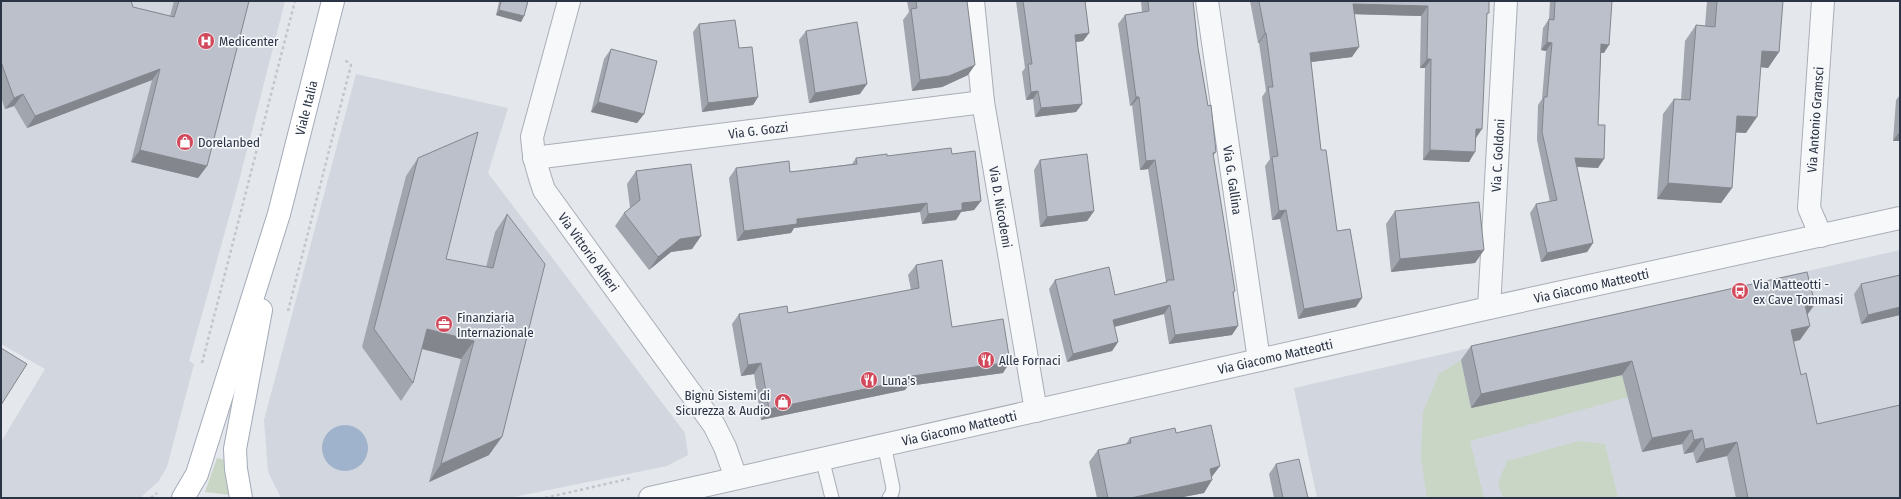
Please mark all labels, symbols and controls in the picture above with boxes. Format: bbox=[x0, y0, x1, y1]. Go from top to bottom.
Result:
hospital icon: Medicenter bbox=[196, 31, 216, 51]
place label: Medicenter bbox=[219, 34, 279, 49]
street label: Via Antonio Gramsci bbox=[1804, 66, 1827, 173]
street label: Viale Italia bbox=[292, 79, 321, 137]
street label: Via C. Goldoni bbox=[1488, 118, 1507, 192]
street label: Via G. Gozzi bbox=[727, 119, 789, 142]
shop icon: Dorelanbed bbox=[175, 132, 195, 152]
place label: Dorelanbed bbox=[198, 135, 260, 150]
street label: Via G. Gallina bbox=[1220, 145, 1245, 216]
street label: Via D. Nicodemi bbox=[986, 165, 1015, 249]
street label: Via Vittorio Alfieri bbox=[555, 210, 622, 295]
street label: Via Giacomo Matteotti bbox=[1532, 266, 1650, 306]
place label: Via Matteotti - ex Cave Tommasi bbox=[1753, 277, 1843, 307]
bus stop icon: Via Matteotti - ex Cave Tommasi bbox=[1730, 281, 1750, 301]
place label: Finanziaria Internazionale bbox=[457, 310, 534, 340]
office icon: Finanziaria Internazionale bbox=[434, 314, 454, 334]
street label: Via Giacomo Matteotti bbox=[1216, 337, 1334, 377]
restaurant icon: Alle Fornaci bbox=[976, 350, 996, 370]
place label: Alle Fornaci bbox=[999, 353, 1061, 368]
restaurant icon: Luna's bbox=[859, 370, 879, 390]
place label: Luna's bbox=[882, 373, 916, 388]
place label: Bignù Sistemi di Sicurezza & Audio bbox=[676, 388, 770, 418]
shop icon: Bignù Sistemi di Sicurezza & Audio bbox=[773, 392, 793, 412]
street label: Via Giacomo Matteotti bbox=[900, 408, 1018, 449]

